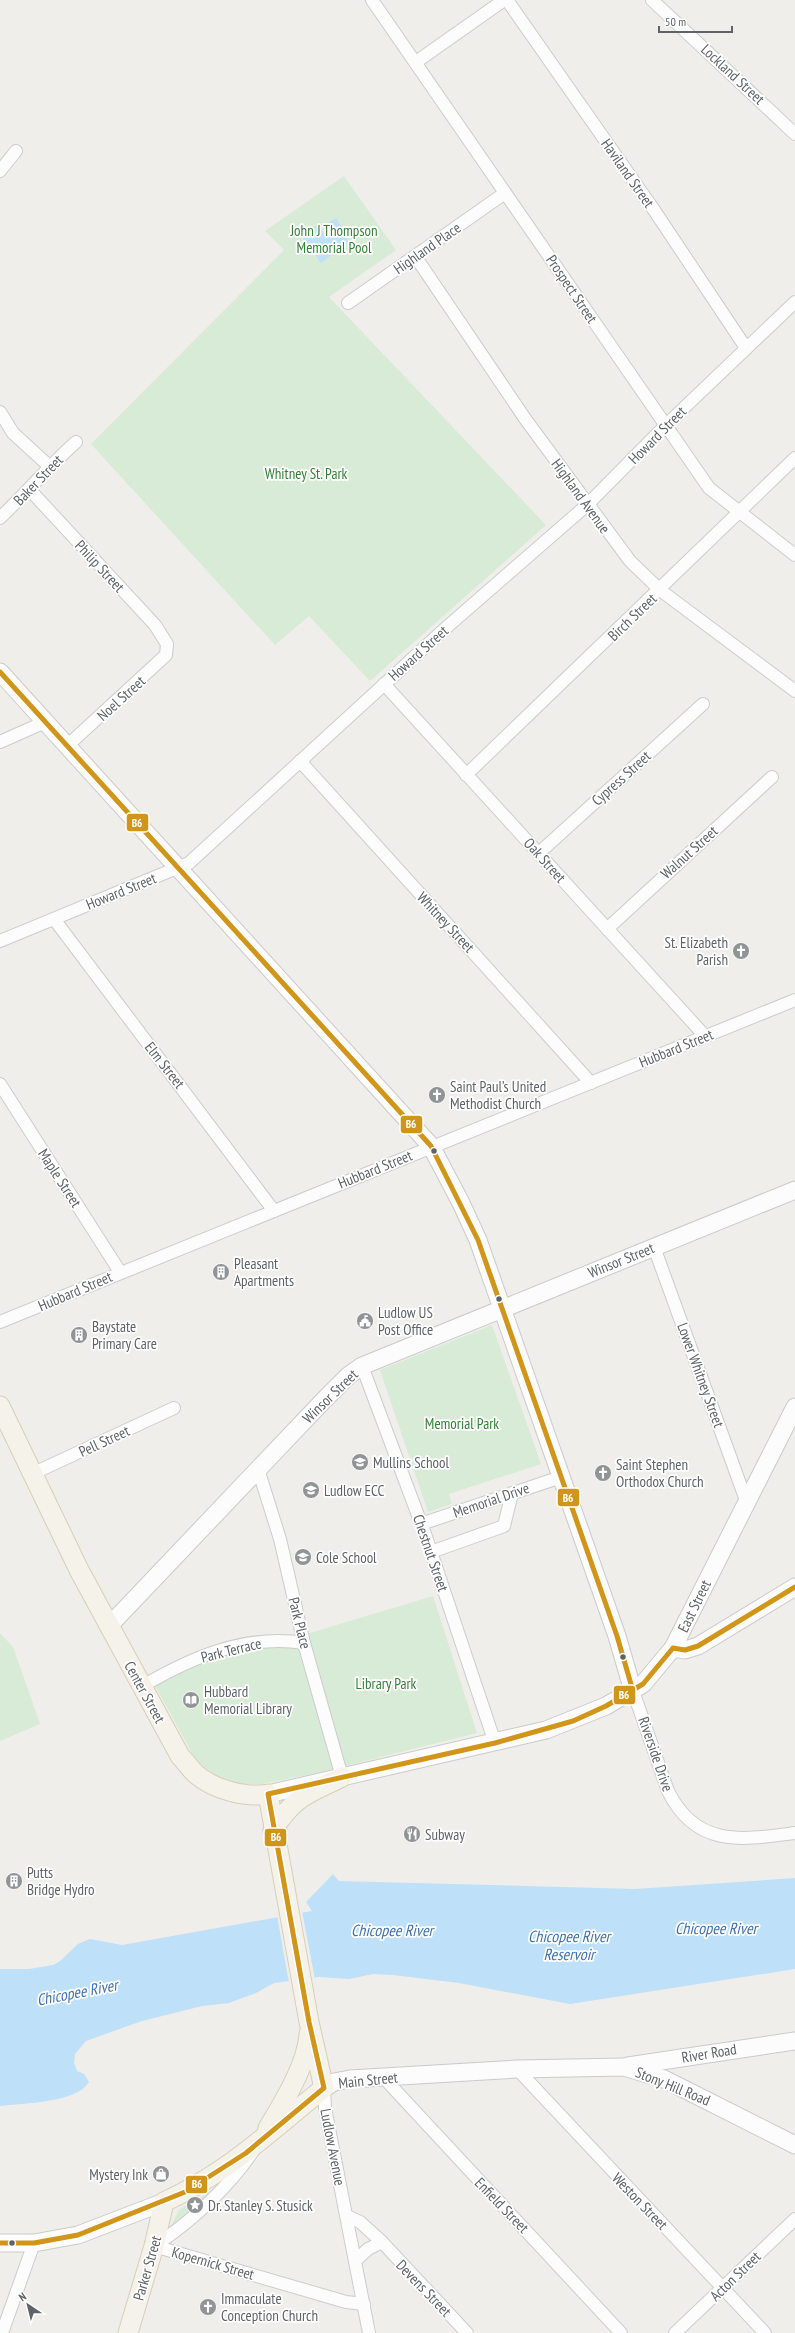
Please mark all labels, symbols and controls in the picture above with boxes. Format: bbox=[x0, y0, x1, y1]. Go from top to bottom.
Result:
scale bar bbox=[659, 8, 732, 34]
text: 50 m bbox=[665, 14, 686, 29]
street label: Lockland Street bbox=[697, 40, 769, 108]
street label: Haviland Street bbox=[597, 135, 659, 211]
street label: Highland Place bbox=[390, 218, 464, 278]
park label: John J Thompson Memorial Pool bbox=[289, 221, 378, 257]
street label: Prospect Street bbox=[542, 251, 602, 327]
street label: Howard Street bbox=[624, 402, 690, 468]
street label: Baker Street bbox=[9, 451, 67, 509]
street label: Highland Avenue bbox=[548, 455, 614, 537]
park label: Whitney St. Park bbox=[265, 464, 348, 483]
street label: Philip Street bbox=[71, 536, 129, 596]
street label: Birch Street bbox=[604, 589, 660, 645]
street label: Howard Street bbox=[384, 621, 452, 685]
street label: Noel Street bbox=[93, 671, 149, 725]
street label: Cypress Street bbox=[587, 746, 655, 810]
line badge: B6 bbox=[126, 813, 149, 832]
text: B6 bbox=[132, 816, 142, 830]
street label: Walnut Street bbox=[656, 821, 722, 883]
street label: Oak Street bbox=[520, 834, 570, 886]
street label: Howard Street bbox=[83, 868, 159, 914]
street label: Whitney Street bbox=[413, 888, 479, 956]
place label: St. Elizabeth Parish bbox=[665, 933, 728, 969]
church icon: St. Elizabeth Parish bbox=[731, 941, 751, 961]
street label: Hubbard Street bbox=[636, 1025, 716, 1071]
street label: Elm Street bbox=[141, 1038, 189, 1092]
place label: Saint Paul’s United Methodist Church bbox=[450, 1077, 546, 1113]
church icon: Saint Paul’s United Methodist Church bbox=[427, 1085, 447, 1105]
line badge: B6 bbox=[400, 1115, 423, 1134]
text: B6 bbox=[406, 1117, 416, 1131]
street label: Maple Street bbox=[34, 1145, 86, 1211]
street label: Hubbard Street bbox=[335, 1146, 415, 1192]
unlabelled marker bbox=[429, 1146, 439, 1156]
street label: Winsor Street bbox=[585, 1238, 657, 1282]
place label: Pleasant Apartments bbox=[234, 1254, 294, 1290]
building icon: Pleasant Apartments bbox=[211, 1262, 231, 1282]
street label: Hubbard Street bbox=[35, 1267, 115, 1315]
unlabelled marker bbox=[494, 1294, 504, 1304]
place label: Ludlow US Post Office bbox=[378, 1303, 433, 1339]
public building icon: Ludlow US Post Office bbox=[355, 1311, 375, 1331]
place label: Baystate Primary Care bbox=[92, 1317, 157, 1353]
street label: Lower Whitney Street bbox=[673, 1320, 729, 1430]
building icon: Baystate Primary Care bbox=[69, 1325, 89, 1345]
street label: Winsor Street bbox=[298, 1365, 362, 1427]
park label: Memorial Park bbox=[425, 1414, 499, 1433]
street label: Pell Street bbox=[76, 1421, 132, 1461]
school or university icon: Mullins School bbox=[350, 1452, 370, 1472]
place label: Mullins School bbox=[373, 1453, 449, 1472]
place label: Saint Stephen Orthodox Church bbox=[616, 1455, 704, 1491]
church icon: Saint Stephen Orthodox Church bbox=[593, 1463, 613, 1483]
street label: Memorial Drive bbox=[450, 1478, 532, 1522]
school or university icon: Ludlow ECC bbox=[301, 1480, 321, 1500]
place label: Ludlow ECC bbox=[324, 1481, 385, 1500]
line badge: B6 bbox=[557, 1488, 580, 1507]
text: B6 bbox=[563, 1491, 573, 1505]
street label: Chestnut Street bbox=[409, 1512, 453, 1594]
school or university icon: Cole School bbox=[293, 1547, 313, 1567]
place label: Cole School bbox=[316, 1548, 377, 1567]
street label: East Street bbox=[673, 1577, 715, 1635]
street label: Park Place bbox=[284, 1595, 316, 1651]
street label: Park Terrace bbox=[199, 1633, 263, 1667]
unlabelled marker bbox=[618, 1652, 628, 1662]
street label: Center Street bbox=[120, 1658, 170, 1726]
park label: Library Park bbox=[356, 1674, 417, 1693]
place label: Hubbard Memorial Library bbox=[204, 1682, 292, 1718]
line badge: B6 bbox=[613, 1685, 636, 1705]
text: B6 bbox=[619, 1688, 629, 1702]
library icon: Hubbard Memorial Library bbox=[181, 1690, 201, 1710]
street label: Riverside Drive bbox=[634, 1714, 678, 1794]
restaurant icon: Subway bbox=[402, 1824, 422, 1844]
place label: Subway bbox=[425, 1825, 465, 1844]
line badge: B6 bbox=[264, 1828, 287, 1847]
text: B6 bbox=[271, 1830, 281, 1844]
place label: Putts Bridge Hydro bbox=[27, 1863, 95, 1899]
building icon: Putts Bridge Hydro bbox=[4, 1871, 24, 1891]
water label: Chicopee River bbox=[675, 1918, 760, 1938]
water label: Chicopee River bbox=[351, 1920, 436, 1940]
water label: Chicopee River Reservoir bbox=[528, 1926, 613, 1964]
water label: Chicopee River bbox=[35, 1974, 122, 2010]
street label: River Road bbox=[680, 2039, 738, 2067]
street label: Stony Hill Road bbox=[633, 2062, 713, 2110]
street label: Main Street bbox=[337, 2067, 399, 2093]
street label: Ludlow Avenue bbox=[316, 2107, 350, 2187]
shop icon: Mystery Ink bbox=[151, 2164, 171, 2184]
place label: Mystery Ink bbox=[89, 2165, 148, 2184]
street label: Weston Street bbox=[608, 2168, 672, 2234]
street label: Enfield Street bbox=[471, 2173, 533, 2237]
line badge: B6 bbox=[185, 2175, 208, 2194]
text: B6 bbox=[192, 2177, 202, 2191]
place icon: Dr. Stanley S. Stusick bbox=[185, 2195, 205, 2215]
place label: Dr. Stanley S. Stusick bbox=[208, 2196, 313, 2215]
street label: Parker Street bbox=[129, 2233, 165, 2303]
unlabelled marker bbox=[7, 2238, 17, 2248]
street label: Kopernick Street bbox=[170, 2242, 256, 2284]
street label: Acton Street bbox=[706, 2247, 764, 2305]
street label: Devens Street bbox=[392, 2256, 456, 2320]
north arrow bbox=[8, 2285, 48, 2325]
text: N bbox=[16, 2289, 29, 2304]
place label: Immaculate Conception Church bbox=[221, 2289, 318, 2325]
church icon: Immaculate Conception Church bbox=[198, 2297, 218, 2317]

